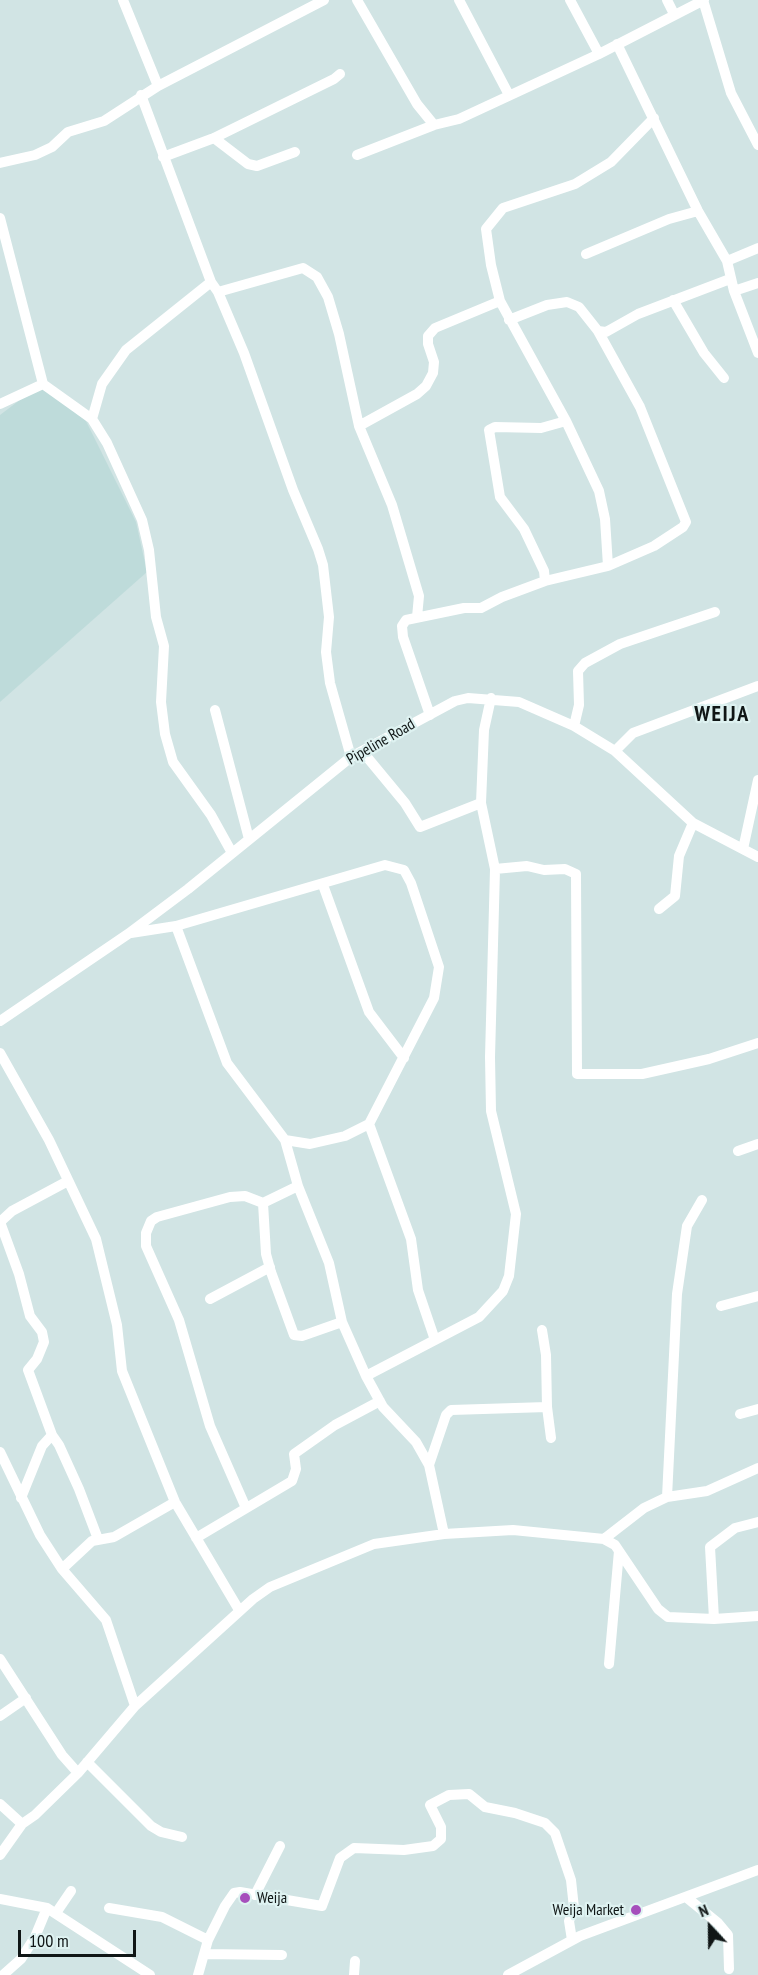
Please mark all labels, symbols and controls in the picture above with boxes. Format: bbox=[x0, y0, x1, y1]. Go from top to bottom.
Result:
district label: WEIJA bbox=[694, 702, 750, 728]
street label: Pipeline Road bbox=[343, 715, 419, 769]
place label: Weija bbox=[257, 1888, 287, 1908]
marker: Weija bbox=[238, 1891, 252, 1905]
north arrow bbox=[680, 1897, 740, 1957]
text: N bbox=[695, 1899, 711, 1921]
place label: Weija Market bbox=[552, 1900, 624, 1920]
marker: Weija Market bbox=[629, 1903, 643, 1917]
scale bar bbox=[21, 1918, 140, 1956]
text: 100 m bbox=[29, 1929, 69, 1952]

